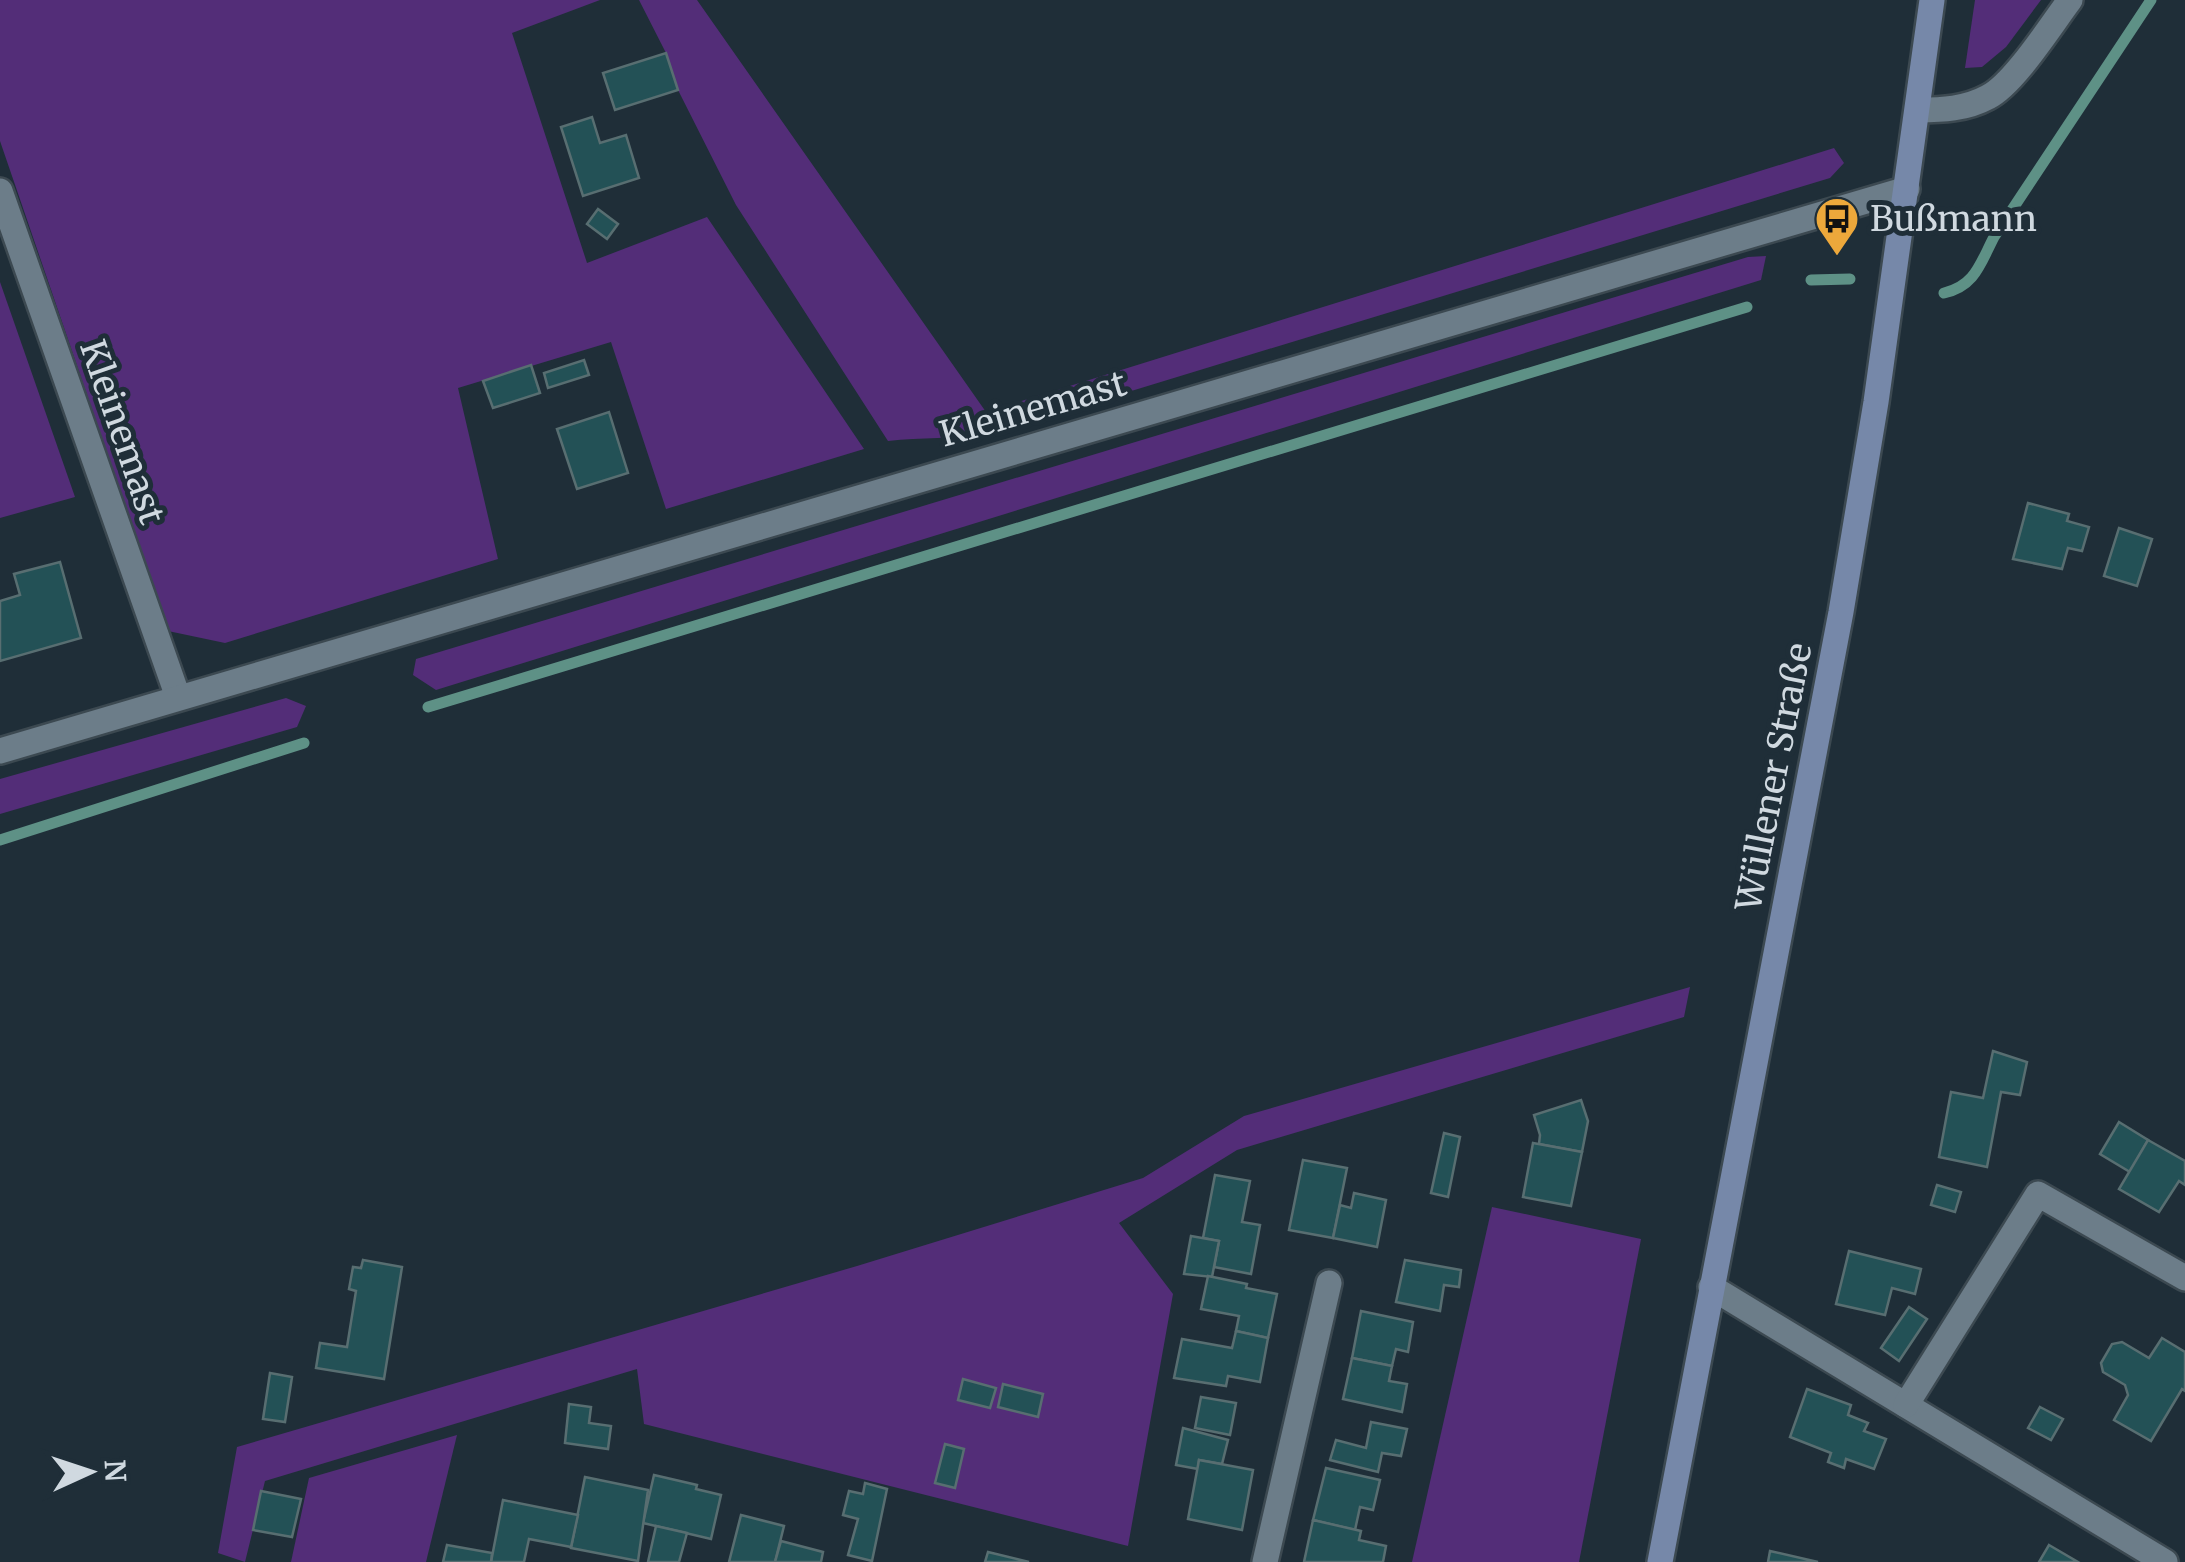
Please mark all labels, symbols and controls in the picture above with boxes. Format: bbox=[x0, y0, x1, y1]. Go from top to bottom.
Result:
bus stop icon: Bußmann bbox=[1814, 196, 1860, 257]
place label: Bußmann bbox=[1870, 197, 2037, 241]
street label: Kleinemast bbox=[70, 334, 174, 530]
street label: Kleinemast bbox=[935, 361, 1132, 457]
street label: Wüllener Straße bbox=[1726, 639, 1822, 916]
north arrow bbox=[40, 1422, 140, 1522]
text: N bbox=[96, 1459, 134, 1483]

